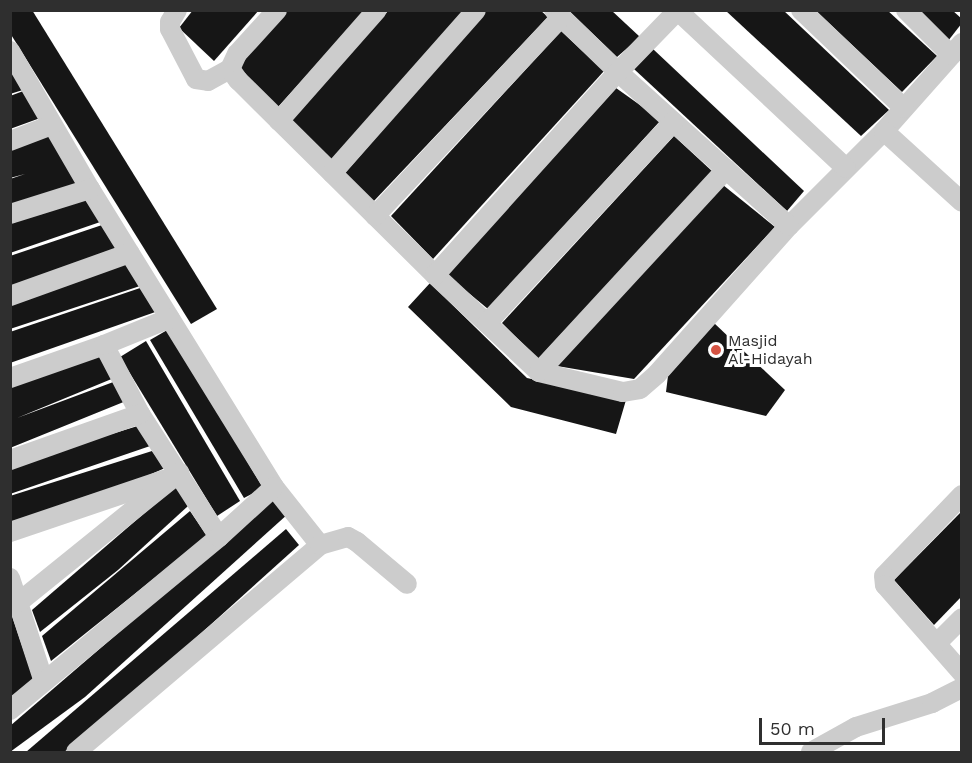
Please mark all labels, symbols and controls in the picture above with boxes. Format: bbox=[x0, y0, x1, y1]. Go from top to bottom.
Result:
place label: Masjid Al-Hidayah bbox=[728, 331, 813, 369]
marker: Masjid Al-Hidayah bbox=[709, 343, 723, 357]
scale bar bbox=[762, 706, 888, 744]
text: 50 m bbox=[770, 718, 815, 739]

